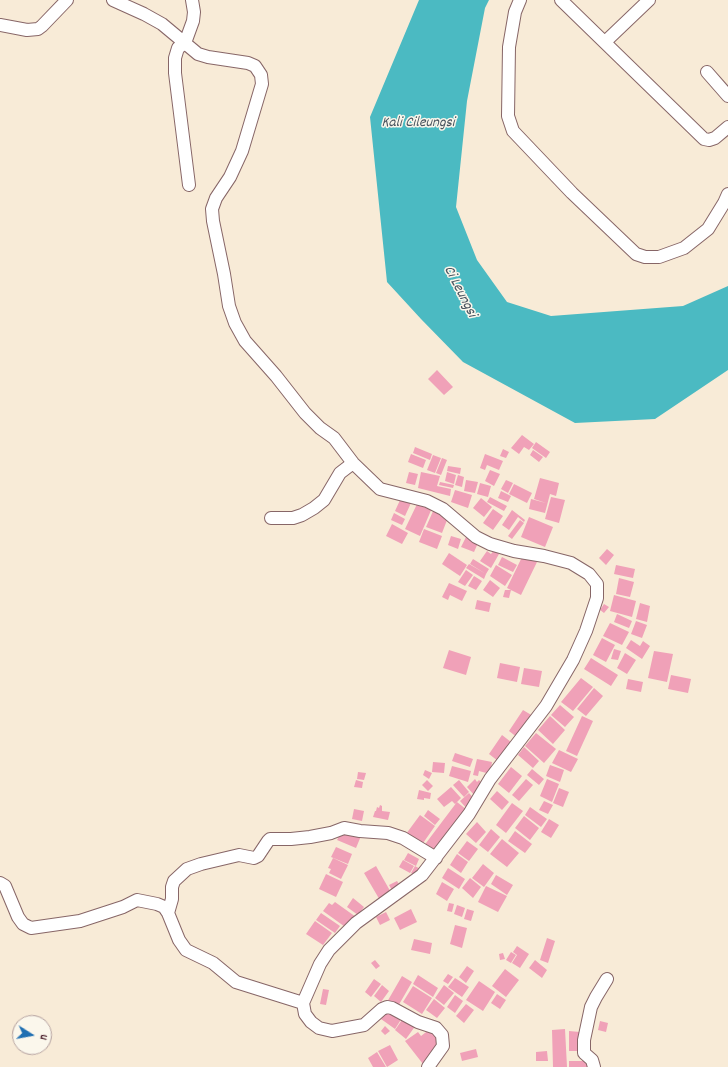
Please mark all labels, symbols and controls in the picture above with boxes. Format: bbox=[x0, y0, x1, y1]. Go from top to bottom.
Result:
water label: Kali Cileungsi bbox=[381, 115, 455, 133]
water label: Ci Leungsi bbox=[438, 263, 480, 321]
north arrow bbox=[12, 1015, 52, 1055]
text: U bbox=[34, 1033, 51, 1041]

